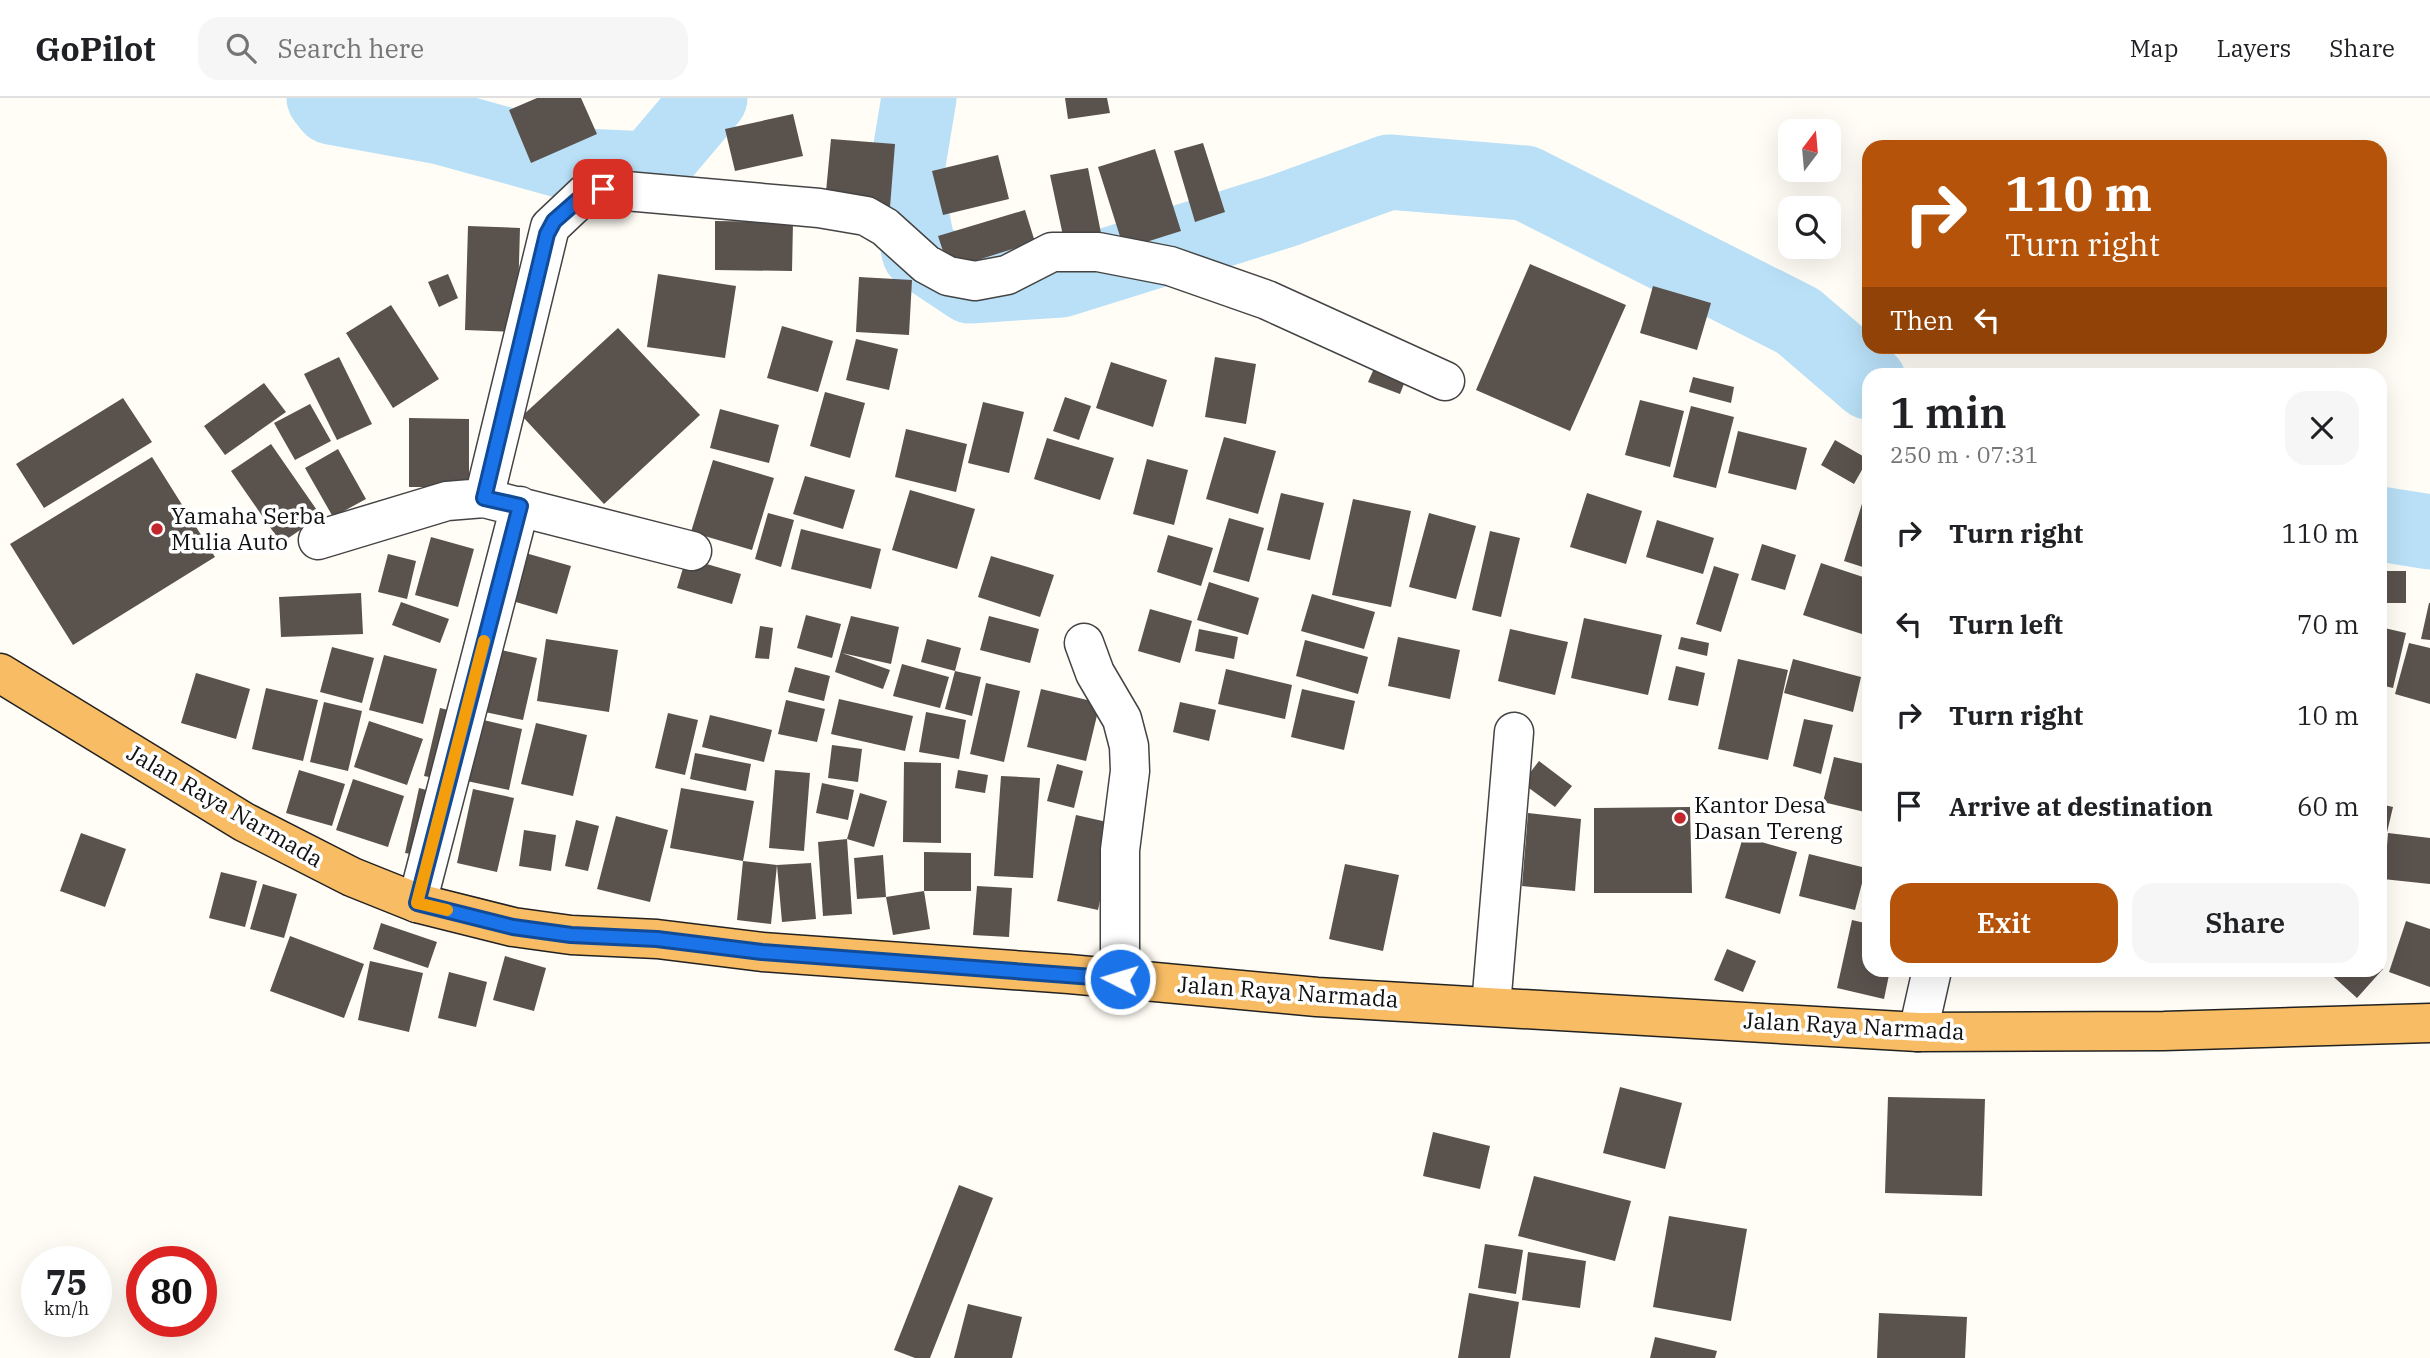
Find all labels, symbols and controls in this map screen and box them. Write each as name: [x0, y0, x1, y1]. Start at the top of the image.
search box: [198, 17, 688, 80]
text: GoPilot: [35, 27, 156, 70]
icon: search: [222, 29, 260, 67]
text: Search here: [278, 31, 424, 65]
text: Map: [2130, 32, 2178, 64]
text: Layers: [2216, 32, 2291, 64]
text: Share: [2329, 32, 2395, 64]
north arrow: [1778, 119, 1841, 182]
map controls: [1778, 119, 1841, 259]
pin: [573, 159, 633, 219]
text: 110 m: [2005, 161, 2152, 224]
icon: right: [1890, 168, 1981, 259]
icon: arrive: [584, 170, 622, 208]
button: search: [1778, 196, 1841, 259]
text: Turn right: [2005, 223, 2160, 265]
icon: left: [1968, 301, 2006, 339]
text: Then: [1890, 303, 1954, 337]
text: 1 min: [1890, 385, 2007, 440]
button: close: [2285, 391, 2359, 465]
text: 250 m · 07:31: [1890, 439, 2039, 469]
place label: Yamaha Serba Mulia Auto: [171, 500, 326, 556]
icon: right: [1890, 514, 1928, 552]
text: Turn right: [1949, 516, 2083, 550]
text: 110 m: [2281, 516, 2359, 550]
marker: Yamaha Serba Mulia Auto: [149, 521, 165, 537]
icon: left: [1890, 605, 1928, 643]
text: Turn left: [1949, 607, 2063, 641]
text: 70 m: [2297, 607, 2359, 641]
icon: right: [1890, 696, 1928, 734]
text: Turn right: [1949, 698, 2083, 732]
text: 10 m: [2297, 698, 2359, 732]
street label: Jalan Raya Narmada: [122, 737, 329, 874]
icon: arrive: [1890, 787, 1928, 825]
place label: Kantor Desa Dasan Tereng: [1694, 789, 1843, 845]
text: Arrive at destination: [1949, 789, 2213, 823]
text: 60 m: [2297, 789, 2359, 823]
marker: Kantor Desa Dasan Tereng: [1672, 810, 1688, 826]
button: Exit: [1890, 883, 2118, 963]
button: Share: [2132, 883, 2359, 963]
position arrow: [1083, 942, 1157, 1016]
street label: Jalan Raya Narmada: [1176, 968, 1400, 1014]
street label: Jalan Raya Narmada: [1743, 1004, 1966, 1046]
speed limit sign: 80: [126, 1246, 217, 1337]
text: 75: [45, 1259, 88, 1305]
text: km/h: [44, 1297, 89, 1320]

